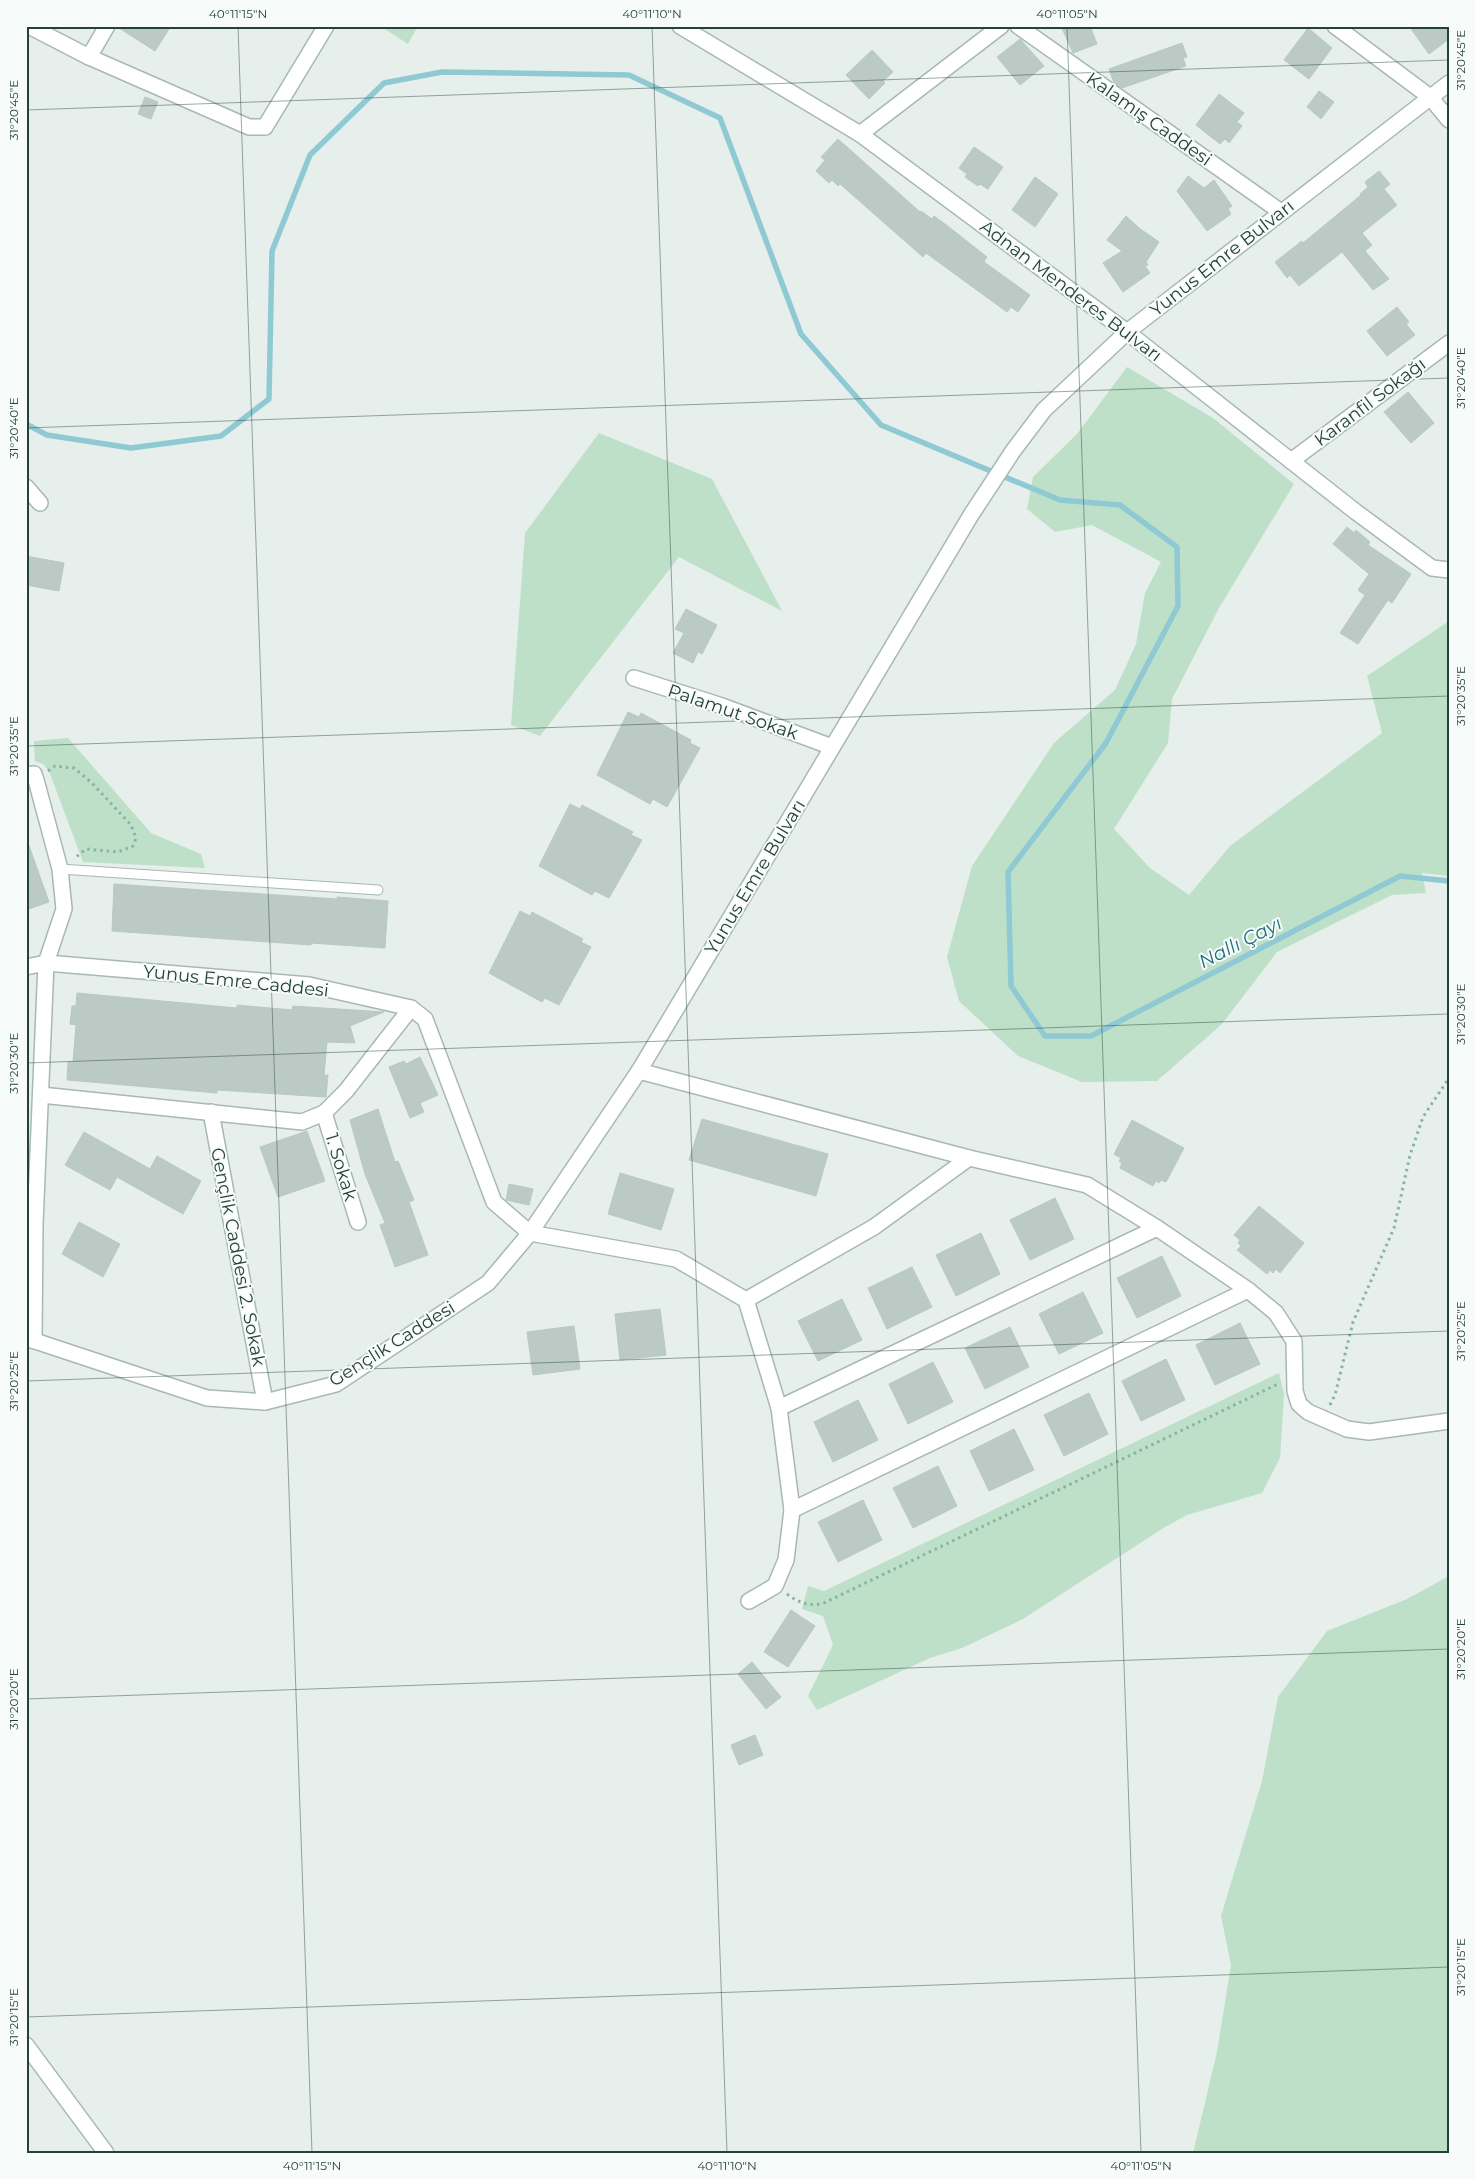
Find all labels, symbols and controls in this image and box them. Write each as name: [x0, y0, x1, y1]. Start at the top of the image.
text: 40°11'15"N: [209, 6, 267, 21]
text: 40°11'10"N: [622, 6, 682, 21]
text: 40°11'05"N: [1036, 6, 1098, 21]
text: 31°20'45"E: [1453, 30, 1468, 90]
street label: Kalamış Caddesi: [1082, 67, 1216, 171]
text: 31°20'45"E: [6, 80, 21, 140]
street label: Yunus Emre Bulvarı: [1146, 195, 1298, 321]
street label: Adnan Menderes Bulvarı: [976, 215, 1166, 367]
text: 31°20'40"E: [1453, 347, 1468, 409]
street label: Karanfil Sokağı: [1310, 353, 1430, 451]
text: 31°20'40"E: [6, 397, 21, 459]
text: 31°20'35"E: [1453, 666, 1468, 726]
street label: Palamut Sokak: [665, 679, 801, 745]
text: 31°20'35"E: [6, 716, 21, 776]
street label: Yunus Emre Bulvarı: [700, 796, 810, 958]
water label: Nallı Çayı: [1195, 912, 1286, 973]
street label: Yunus Emre Caddesi: [142, 960, 330, 1002]
text: 31°20'30"E: [1453, 983, 1468, 1045]
text: 31°20'30"E: [6, 1032, 21, 1094]
street label: 1. Sokak: [320, 1131, 362, 1204]
street label: Gençlik Caddesi 2. Sokak: [206, 1146, 270, 1368]
street label: Gençlik Caddesi: [325, 1296, 459, 1392]
text: 31°20'25"E: [1453, 1301, 1468, 1361]
text: 31°20'25"E: [6, 1351, 21, 1411]
text: 31°20'20"E: [1453, 1618, 1468, 1680]
text: 31°20'20"E: [6, 1668, 21, 1730]
text: 31°20'15"E: [1453, 1938, 1468, 1996]
text: 31°20'15"E: [6, 1988, 21, 2046]
text: 40°11'15"N: [283, 2158, 341, 2173]
text: 40°11'10"N: [697, 2158, 757, 2173]
text: 40°11'05"N: [1110, 2158, 1172, 2173]

